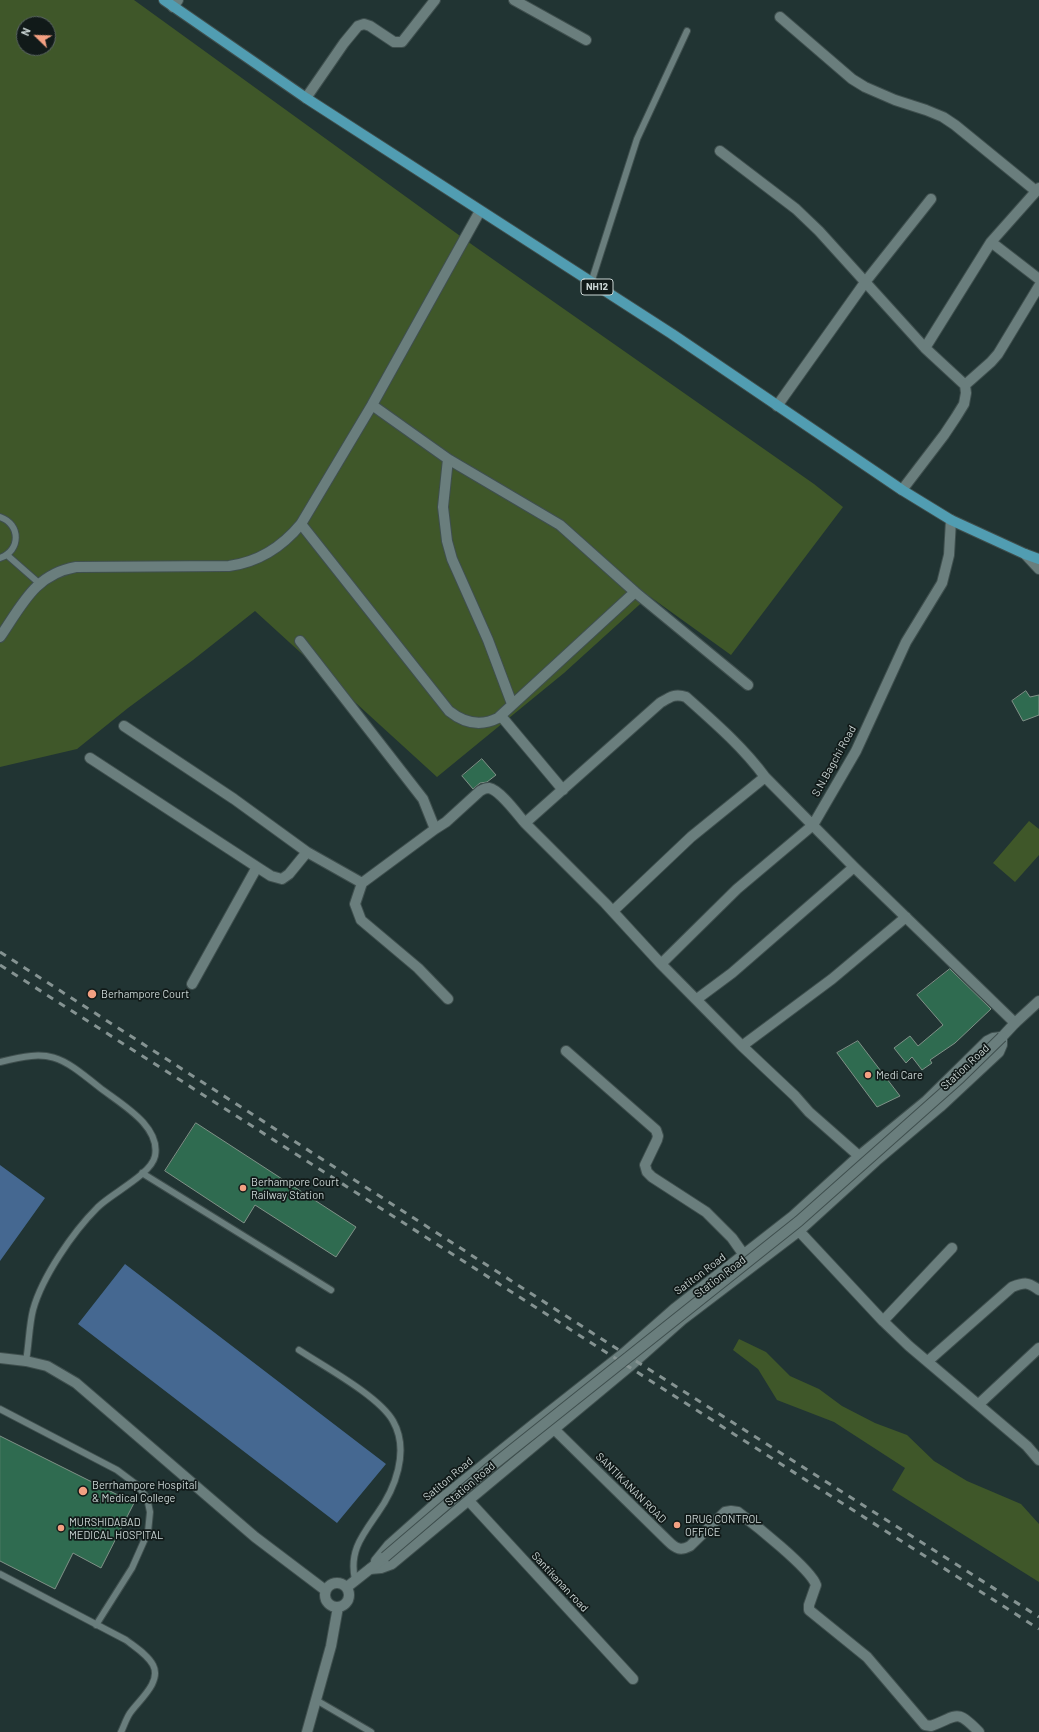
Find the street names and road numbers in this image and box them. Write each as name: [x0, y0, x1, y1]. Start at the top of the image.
road number: NH12: [581, 279, 613, 295]
street label: S.N.Bagchi Road: [809, 723, 859, 799]
street label: Station Road: [938, 1041, 992, 1093]
street label: Satiton Road: [672, 1250, 728, 1298]
street label: Station Road: [692, 1253, 748, 1301]
street label: SANTIKANAN ROAD: [593, 1450, 669, 1526]
street label: Satiton Road: [420, 1454, 476, 1504]
street label: Station Road: [442, 1459, 498, 1509]
street label: Santikanan road: [529, 1549, 591, 1615]

